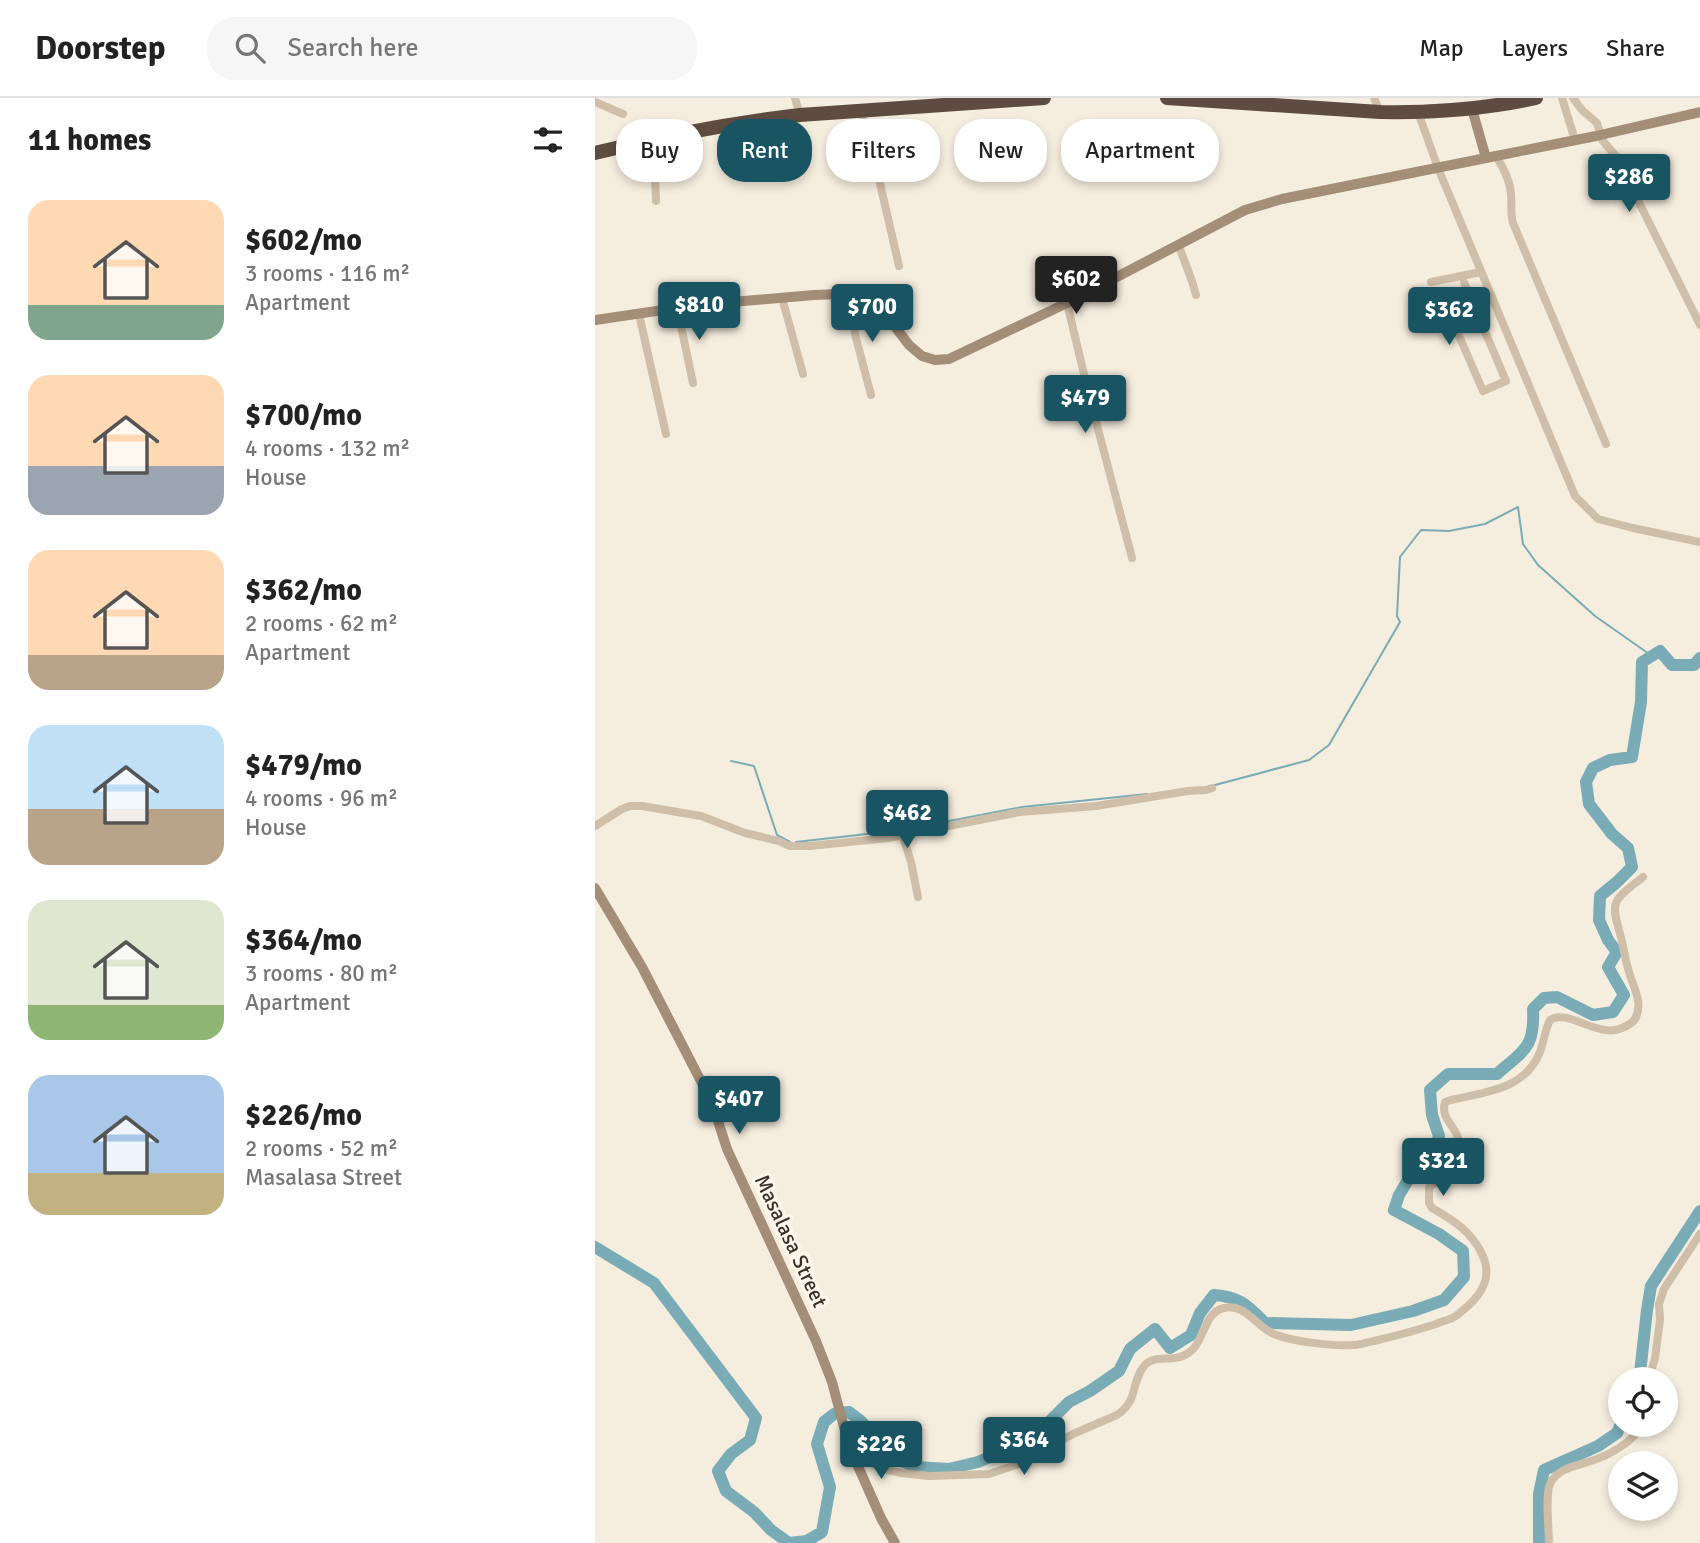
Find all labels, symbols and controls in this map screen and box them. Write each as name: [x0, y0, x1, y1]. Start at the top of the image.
search box: [207, 17, 697, 80]
text: Doorstep: [35, 28, 165, 69]
icon: search: [231, 29, 269, 67]
text: Search here: [287, 32, 419, 64]
text: Map: [1419, 33, 1464, 63]
text: Layers: [1502, 33, 1568, 63]
text: Share: [1606, 33, 1665, 63]
chip: Buy: [616, 119, 703, 182]
chip: Rent: [717, 119, 812, 182]
chip: Filters: [826, 119, 940, 182]
chip: New: [954, 119, 1047, 182]
chip: Apartment: [1061, 119, 1219, 182]
icon: filters: [529, 121, 567, 159]
text: 11 homes: [28, 122, 151, 159]
pin: $286: [1588, 155, 1670, 214]
text: $286: [1604, 162, 1654, 191]
text: $602/mo: [245, 222, 362, 259]
icon: home: [84, 228, 168, 312]
pin: $602: [1035, 256, 1117, 316]
text: 3 rooms · 116 m²: [245, 259, 410, 288]
text: $602: [1051, 264, 1101, 293]
pin: $810: [658, 282, 740, 342]
pin: $700: [831, 285, 913, 344]
text: Apartment: [245, 288, 350, 317]
pin: $362: [1408, 288, 1490, 347]
text: $810: [674, 290, 724, 319]
text: $700: [847, 292, 897, 321]
text: $362: [1424, 295, 1474, 324]
pin: $479: [1044, 376, 1126, 435]
text: $479: [1060, 383, 1110, 412]
text: $700/mo: [245, 397, 362, 434]
icon: home: [84, 403, 168, 487]
text: 4 rooms · 132 m²: [245, 434, 410, 463]
text: House: [245, 463, 307, 492]
text: $362/mo: [245, 572, 362, 609]
icon: home: [84, 578, 168, 662]
text: 2 rooms · 62 m²: [245, 609, 398, 638]
text: Apartment: [245, 638, 350, 667]
text: $479/mo: [245, 747, 362, 784]
icon: home: [84, 753, 168, 837]
text: 4 rooms · 96 m²: [245, 784, 398, 813]
pin: $462: [866, 790, 948, 850]
text: $462: [882, 798, 932, 827]
text: House: [245, 813, 307, 842]
text: $364/mo: [245, 922, 362, 959]
icon: home: [84, 928, 168, 1012]
text: 3 rooms · 80 m²: [245, 959, 398, 988]
text: Apartment: [245, 988, 350, 1017]
pin: $407: [698, 1076, 780, 1136]
text: $407: [714, 1084, 764, 1113]
text: $226/mo: [245, 1097, 362, 1134]
icon: home: [84, 1103, 168, 1187]
text: 2 rooms · 52 m²: [245, 1134, 398, 1163]
pin: $321: [1402, 1138, 1484, 1198]
text: $321: [1418, 1146, 1468, 1175]
text: Masalasa Street: [245, 1163, 402, 1192]
street label: Masalasa Street: [749, 1170, 833, 1312]
map controls: [1608, 1367, 1678, 1521]
button: locate: [1608, 1367, 1678, 1437]
pin: $364: [983, 1418, 1065, 1477]
pin: $226: [840, 1422, 922, 1481]
text: $364: [999, 1425, 1049, 1454]
text: $226: [856, 1429, 906, 1458]
button: layers: [1608, 1451, 1678, 1521]

